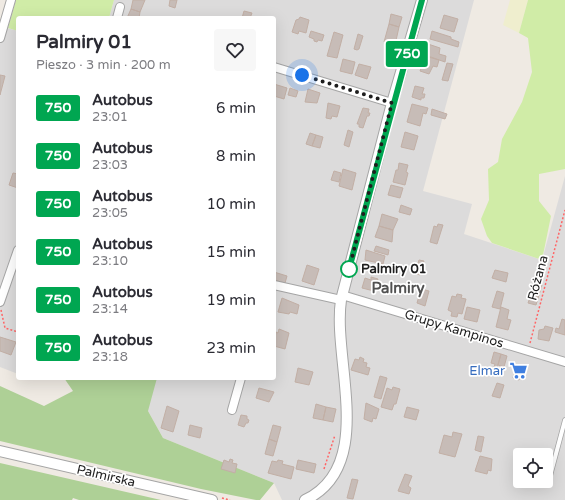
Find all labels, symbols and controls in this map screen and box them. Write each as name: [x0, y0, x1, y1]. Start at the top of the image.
button: heart: [214, 29, 256, 71]
text: Palmiry 01: [36, 31, 132, 53]
line badge: 750: [384, 41, 430, 67]
text: 750: [394, 45, 420, 62]
text: Pieszo · 3 min · 200 m: [36, 57, 171, 73]
your location: [292, 65, 312, 85]
text: Autobus: [92, 91, 153, 109]
text: 750: [45, 99, 71, 116]
text: 6 min: [216, 99, 256, 117]
text: 23:01: [92, 109, 128, 125]
text: Autobus: [92, 139, 153, 157]
text: 750: [45, 147, 71, 164]
text: 8 min: [216, 147, 256, 165]
text: 23:03: [92, 157, 128, 173]
text: Autobus: [92, 187, 153, 205]
text: 750: [45, 195, 71, 212]
text: 10 min: [207, 195, 256, 213]
text: 23:05: [92, 205, 128, 221]
text: Autobus: [92, 235, 153, 253]
text: 750: [45, 243, 71, 260]
text: 15 min: [207, 243, 256, 261]
text: 23:10: [92, 253, 128, 269]
street label: Różana: [524, 254, 552, 302]
marker: Palmiry 01: [340, 260, 358, 278]
place label: Palmiry 01: [361, 261, 427, 277]
district label: Palmiry: [371, 279, 425, 298]
text: Autobus: [92, 283, 153, 301]
text: 750: [45, 291, 71, 308]
text: 19 min: [207, 291, 256, 309]
text: 23:14: [92, 301, 128, 317]
street label: Grupy Kampinos: [403, 306, 505, 352]
text: Autobus: [92, 331, 153, 349]
text: 750: [45, 339, 71, 356]
text: 23 min: [207, 339, 256, 357]
text: 23:18: [92, 349, 128, 365]
supermarket icon: Elmar: [508, 361, 528, 381]
place label: Elmar: [469, 363, 505, 379]
map controls: [513, 448, 553, 488]
button: locate: [513, 448, 553, 488]
street label: Palmirska: [75, 462, 137, 490]

